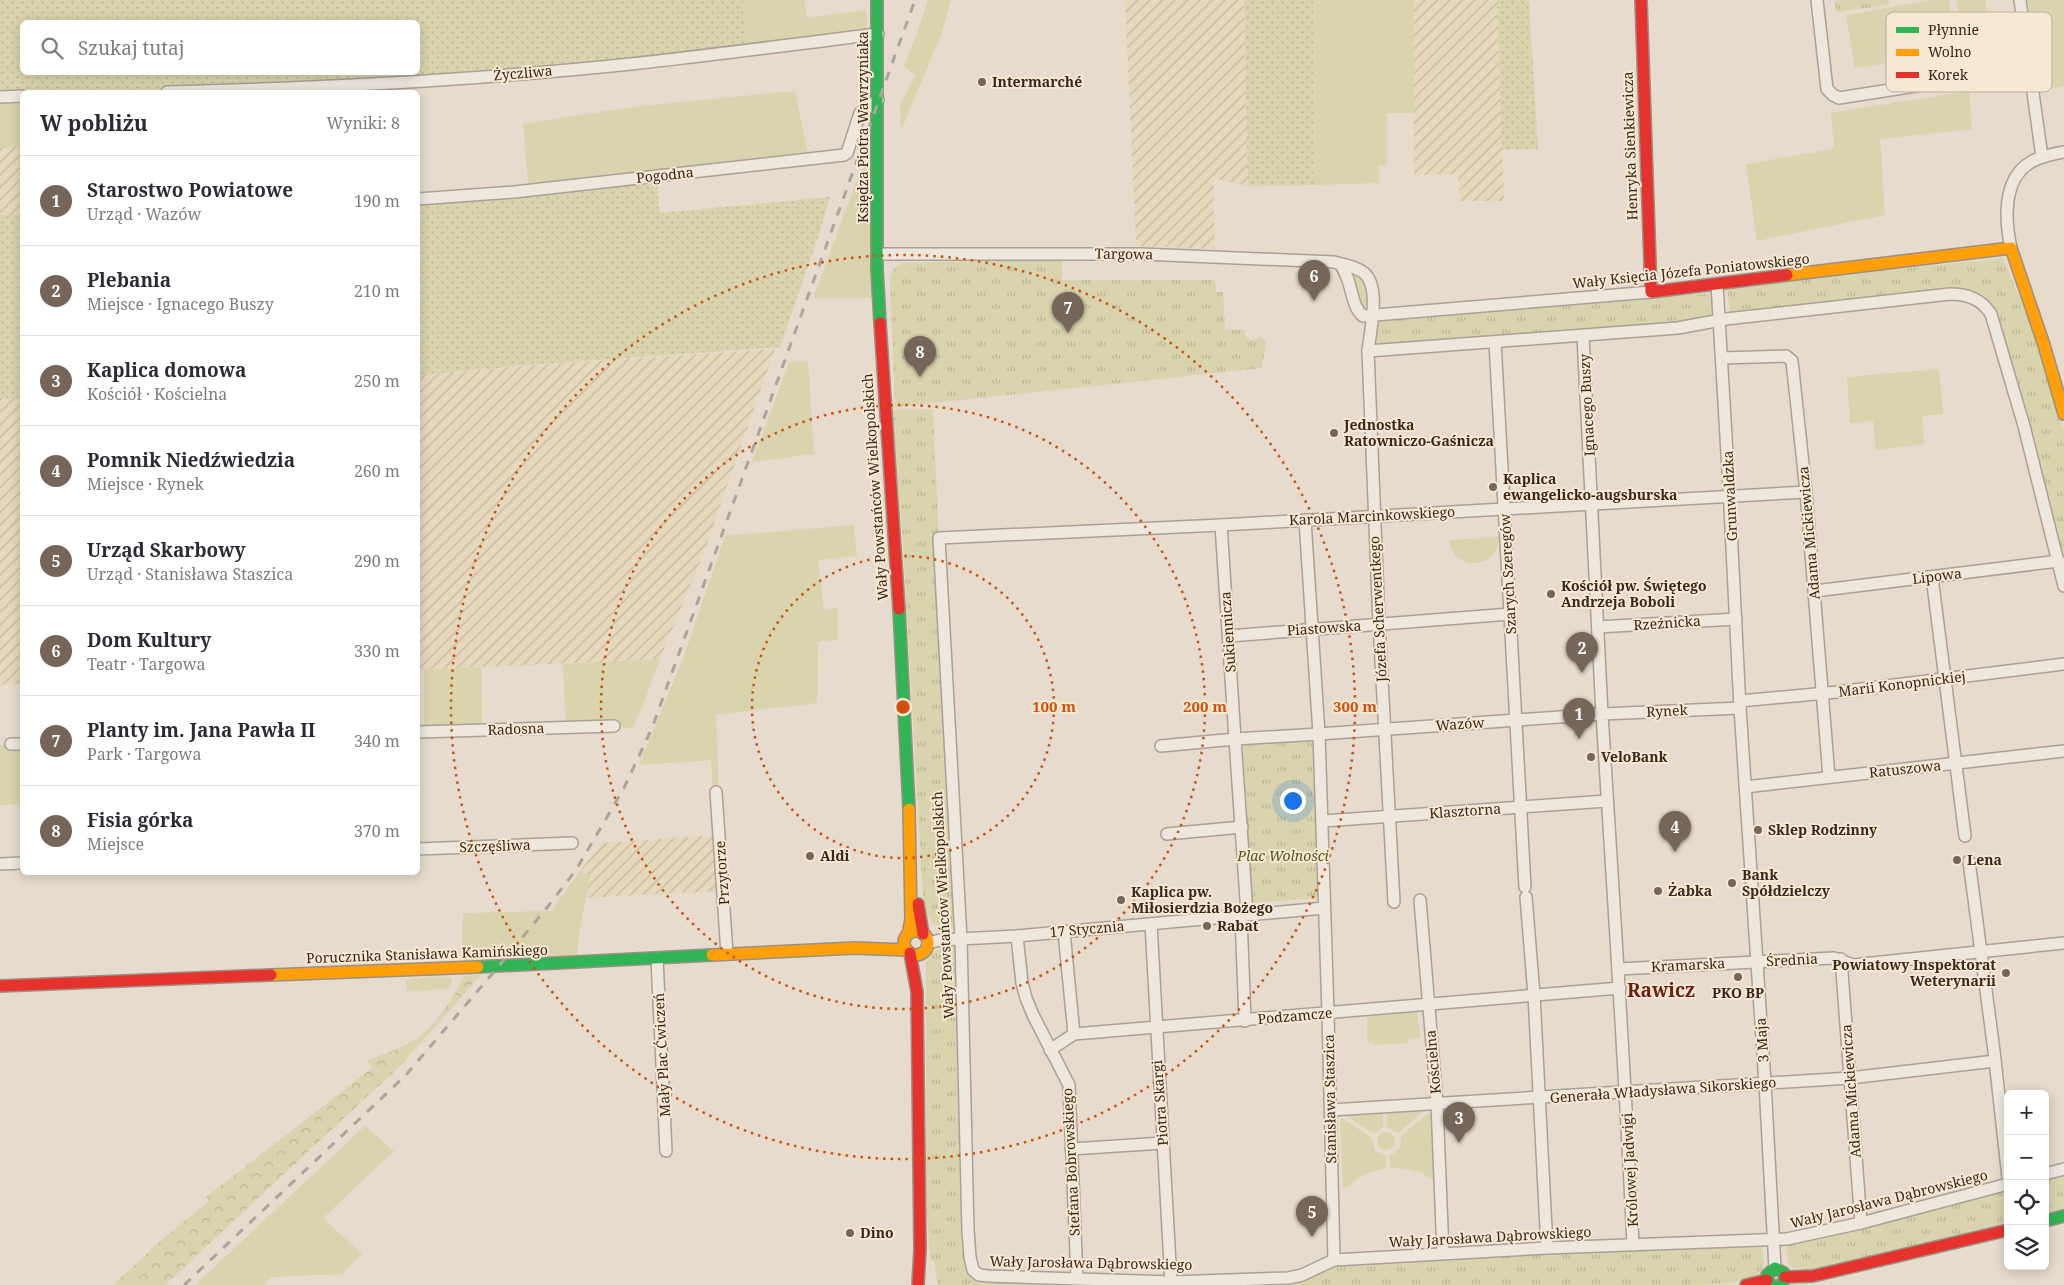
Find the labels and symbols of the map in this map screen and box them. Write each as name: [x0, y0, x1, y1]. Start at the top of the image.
legend: [1886, 12, 2052, 92]
text: Płynnie: [1928, 20, 1979, 39]
street label: Księdza Piotra Wawrzyniaka: [853, 31, 872, 223]
text: Wolno: [1928, 42, 1971, 61]
street label: Życzliwa: [493, 60, 553, 85]
text: Korek: [1928, 65, 1969, 84]
street label: Henryka Sienkiewicza: [1617, 71, 1642, 221]
place label: Intermarché: [992, 72, 1082, 91]
marker: Intermarché: [976, 76, 988, 88]
street label: Pogodna: [635, 162, 695, 187]
street label: Targowa: [1095, 243, 1153, 264]
street label: Wały Księcia Józefa Poniatowskiego: [1572, 249, 1810, 292]
pin: 6: [1298, 260, 1330, 301]
pin: 7: [1052, 292, 1084, 333]
pin: 8: [904, 336, 936, 377]
street label: Ignacego Buszy: [1574, 353, 1599, 457]
street label: Wały Powstańców Wielkopolskich: [857, 373, 892, 601]
place label: Jednostka Ratowniczo-Gaśnicza: [1343, 415, 1494, 450]
marker: Jednostka Ratowniczo-Gaśnicza: [1328, 427, 1340, 439]
street label: Grunwaldzka: [1718, 450, 1741, 542]
street label: Adama Mickiewicza: [1793, 465, 1824, 601]
place label: Kaplica ewangelicko-augsburska: [1503, 469, 1678, 504]
marker: Kaplica ewangelicko-augsburska: [1487, 481, 1499, 493]
street label: Karola Marcinkowskiego: [1288, 502, 1456, 529]
street label: Szarych Szeregów: [1495, 512, 1520, 635]
street label: Józefa Scherwentkego: [1364, 535, 1391, 684]
street label: Lipowa: [1911, 563, 1963, 588]
place label: Kościół pw. Świętego Andrzeja Boboli: [1561, 576, 1707, 611]
marker: Kościół pw. Świętego Andrzeja Boboli: [1545, 588, 1557, 600]
street label: Sukiennicza: [1215, 591, 1240, 673]
street label: Rzeźnicka: [1633, 611, 1701, 634]
street label: Piastowska: [1286, 615, 1362, 640]
pin: 2: [1566, 632, 1598, 673]
street label: Marii Konopnickiej: [1837, 666, 1967, 701]
text: 100 m: [1032, 696, 1076, 716]
text: 200 m: [1183, 696, 1227, 716]
text: 300 m: [1333, 696, 1377, 716]
centre of rings: [894, 698, 912, 716]
pin: 1: [1563, 698, 1595, 739]
street label: Rynek: [1646, 700, 1689, 721]
street label: Wazów: [1435, 712, 1486, 735]
street label: Radosna: [487, 718, 545, 739]
place label: VeloBank: [1601, 747, 1668, 766]
marker: VeloBank: [1585, 751, 1597, 763]
street label: Ratuszowa: [1868, 755, 1942, 782]
your location: [1280, 788, 1306, 814]
street label: Wały Powstańców Wielkopolskich: [927, 791, 958, 1019]
street label: Klasztorna: [1428, 799, 1502, 822]
pin: 4: [1659, 811, 1691, 852]
place label: Sklep Rodzinny: [1768, 820, 1878, 839]
marker: Sklep Rodzinny: [1752, 824, 1764, 836]
street label: Szczęśliwa: [459, 835, 531, 856]
street label: Przytorze: [710, 840, 733, 906]
place label: Aldi: [820, 846, 850, 865]
park label: Plac Wolności: [1236, 846, 1330, 865]
marker: Aldi: [804, 850, 816, 862]
place label: Lena: [1967, 850, 2002, 869]
marker: Lena: [1951, 854, 1963, 866]
place label: Bank Spółdzielczy: [1742, 865, 1831, 900]
marker: Bank Spółdzielczy: [1726, 877, 1738, 889]
place label: Żabka: [1668, 881, 1712, 900]
place label: Kaplica pw. Miłosierdzia Bożego: [1131, 882, 1273, 917]
marker: Żabka: [1652, 885, 1664, 897]
marker: Kaplica pw. Miłosierdzia Bożego: [1115, 894, 1127, 906]
street label: 17 Stycznia: [1049, 916, 1125, 941]
place label: Rabat: [1217, 916, 1259, 935]
marker: Rabat: [1201, 920, 1213, 932]
street label: Porucznika Stanisława Kamińskiego: [306, 940, 548, 967]
street label: Średnia: [1766, 949, 1818, 970]
street label: Kramarska: [1650, 953, 1726, 976]
place label: Powiatowy Inspektorat Weterynarii: [1832, 955, 1996, 990]
marker: Powiatowy Inspektorat Weterynarii: [2000, 967, 2012, 979]
marker: PKO BP: [1732, 971, 1744, 983]
district label: Rawicz: [1627, 977, 1695, 1003]
place label: PKO BP: [1712, 983, 1764, 1002]
street label: Mały Plac Ćwiczeń: [649, 993, 674, 1117]
street label: Podzamcze: [1257, 1003, 1333, 1028]
street label: 3 Maja: [1750, 1017, 1773, 1063]
street label: Adama Mickiewicza: [1836, 1023, 1865, 1159]
street label: Kościelna: [1420, 1029, 1445, 1095]
street label: Stanisława Staszica: [1319, 1034, 1340, 1164]
street label: Piotra Skargi: [1147, 1059, 1172, 1147]
street label: Generała Władysława Sikorskiego: [1549, 1072, 1777, 1107]
street label: Stefana Bobrowskiego: [1057, 1087, 1084, 1237]
pin: 3: [1443, 1102, 1475, 1143]
street label: Królowej Jadwigi: [1617, 1112, 1642, 1228]
street label: Wały Jarosława Dąbrowskiego: [1788, 1165, 1990, 1232]
pin: 5: [1296, 1196, 1328, 1237]
street label: Wały Jarosława Dąbrowskiego: [1388, 1222, 1592, 1251]
place label: Dino: [860, 1223, 894, 1242]
marker: Dino: [844, 1227, 856, 1239]
street label: Wały Jarosława Dąbrowskiego: [989, 1251, 1193, 1274]

